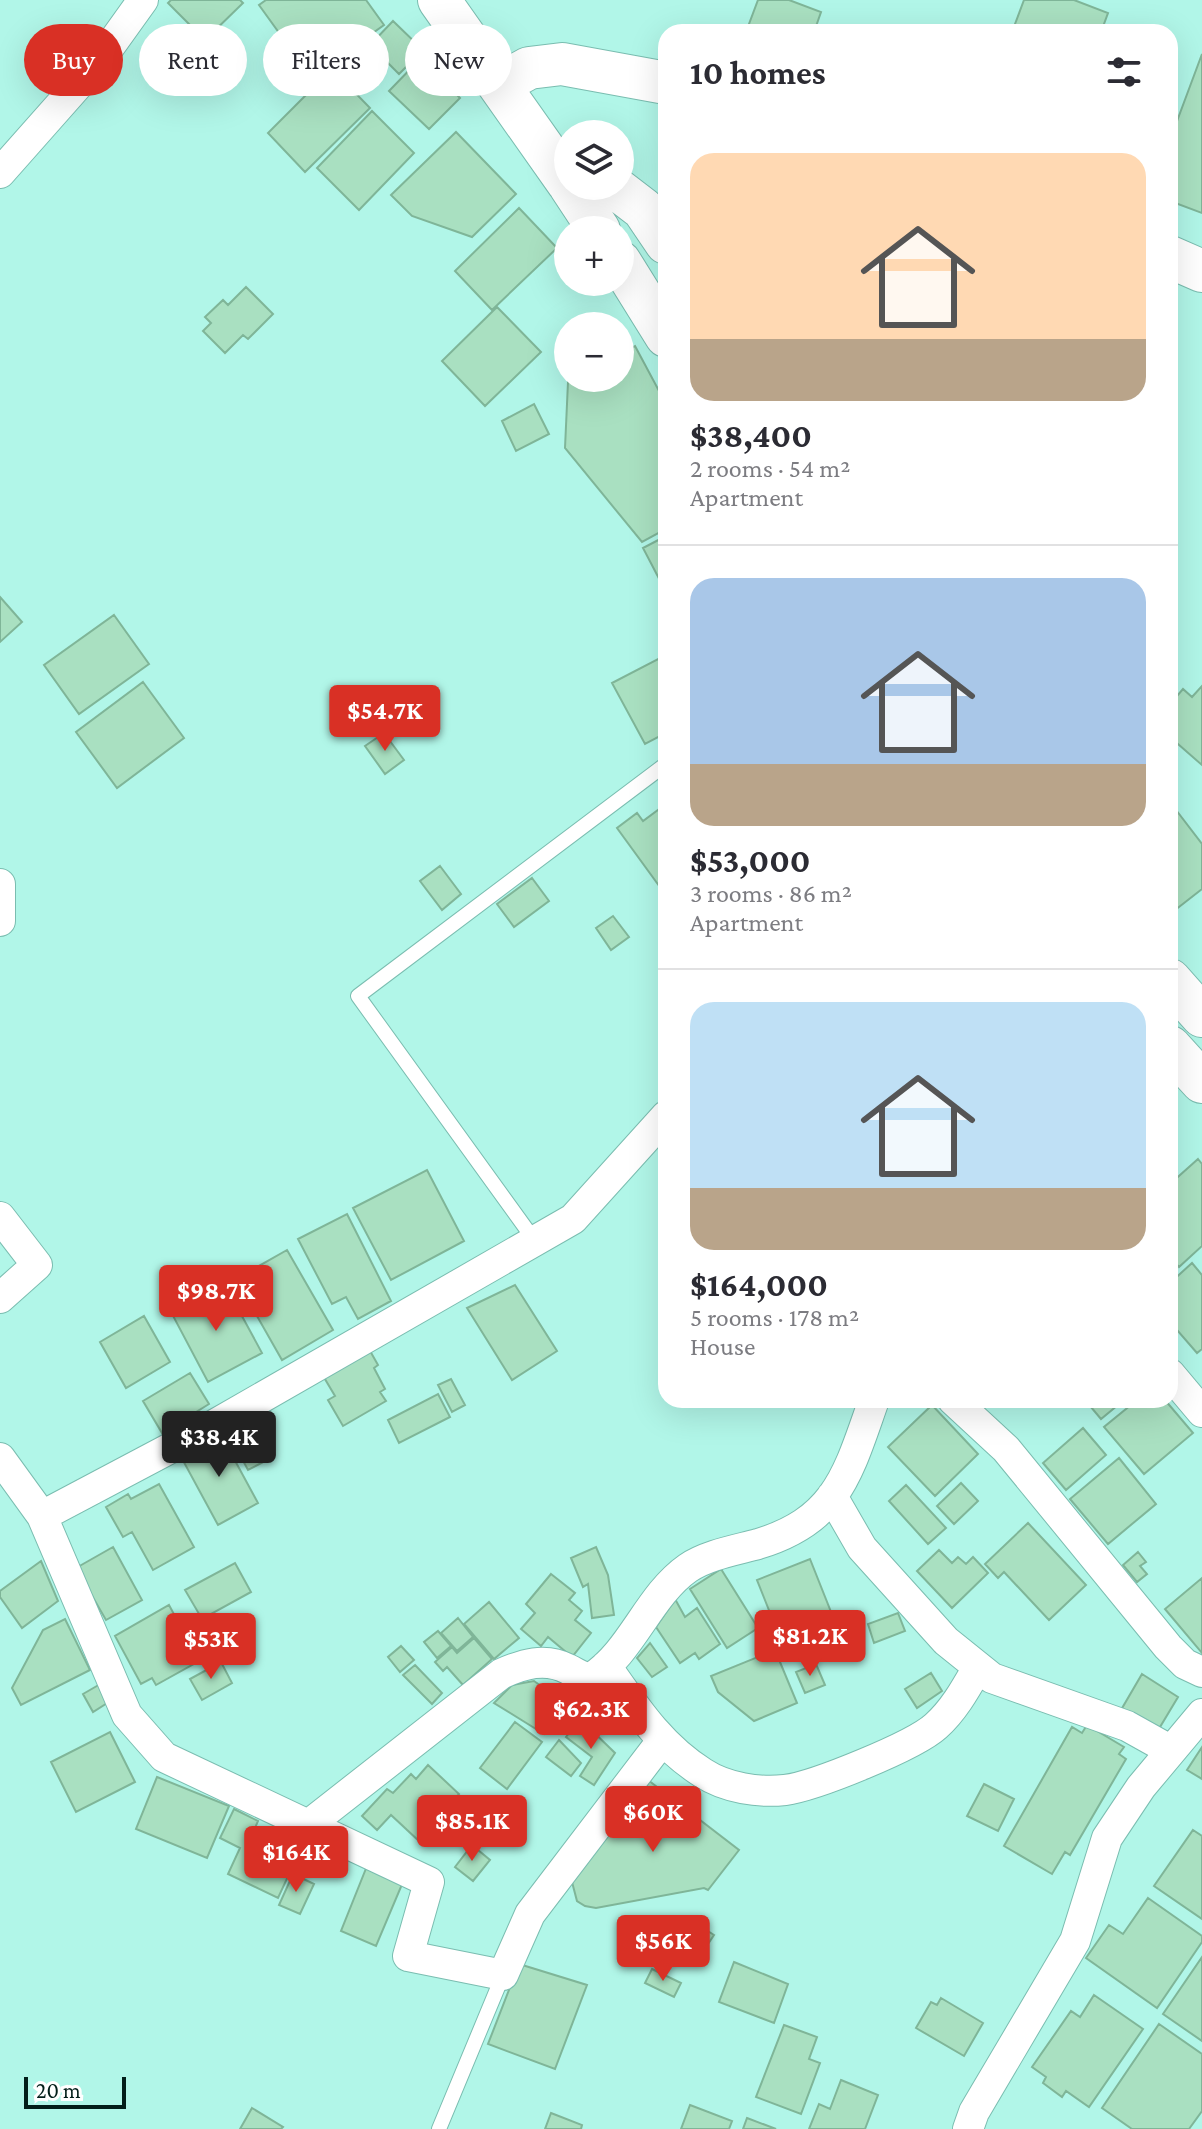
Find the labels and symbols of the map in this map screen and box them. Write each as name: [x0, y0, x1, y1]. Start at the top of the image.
pin: $54.7K: [320, 685, 450, 753]
pin: $98.7K: [151, 1265, 281, 1333]
pin: $38.4K: [154, 1411, 284, 1479]
pin: $81.2K: [745, 1610, 875, 1678]
pin: $53K: [164, 1613, 258, 1681]
pin: $62.3K: [526, 1683, 656, 1751]
pin: $60K: [606, 1786, 700, 1854]
pin: $85.1K: [407, 1795, 537, 1863]
pin: $164K: [240, 1826, 352, 1894]
pin: $56K: [616, 1915, 710, 1983]
scale bar: [24, 2073, 126, 2109]

